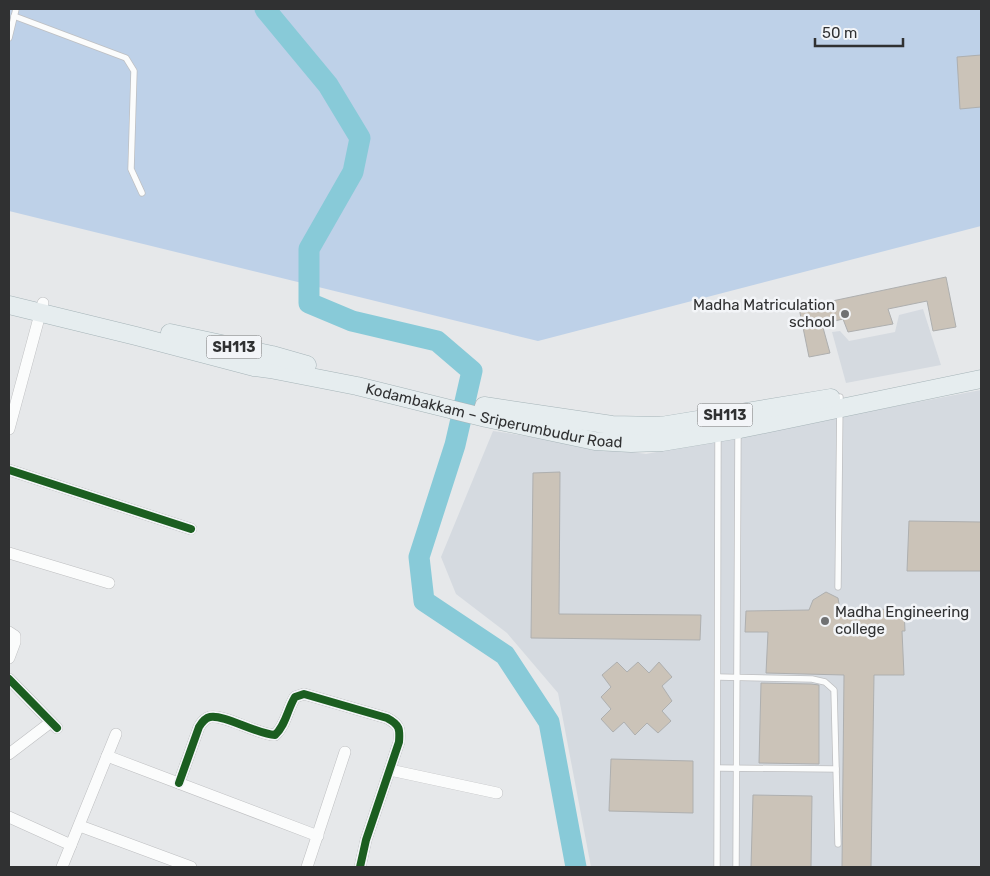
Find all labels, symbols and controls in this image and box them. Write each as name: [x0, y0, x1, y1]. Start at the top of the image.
scale bar: [815, 15, 902, 47]
text: 50 m: [822, 24, 857, 42]
place label: Madha Matriculation school: [693, 296, 835, 331]
marker: Madha Matriculation school: [839, 308, 851, 320]
road number: SH113: [206, 336, 262, 358]
street label: Kodambakkam – Sriperumbudur Road: [364, 379, 623, 452]
road number: SH113: [698, 404, 752, 426]
place label: Madha Engineering college: [835, 603, 969, 638]
marker: Madha Engineering college: [819, 615, 831, 627]

